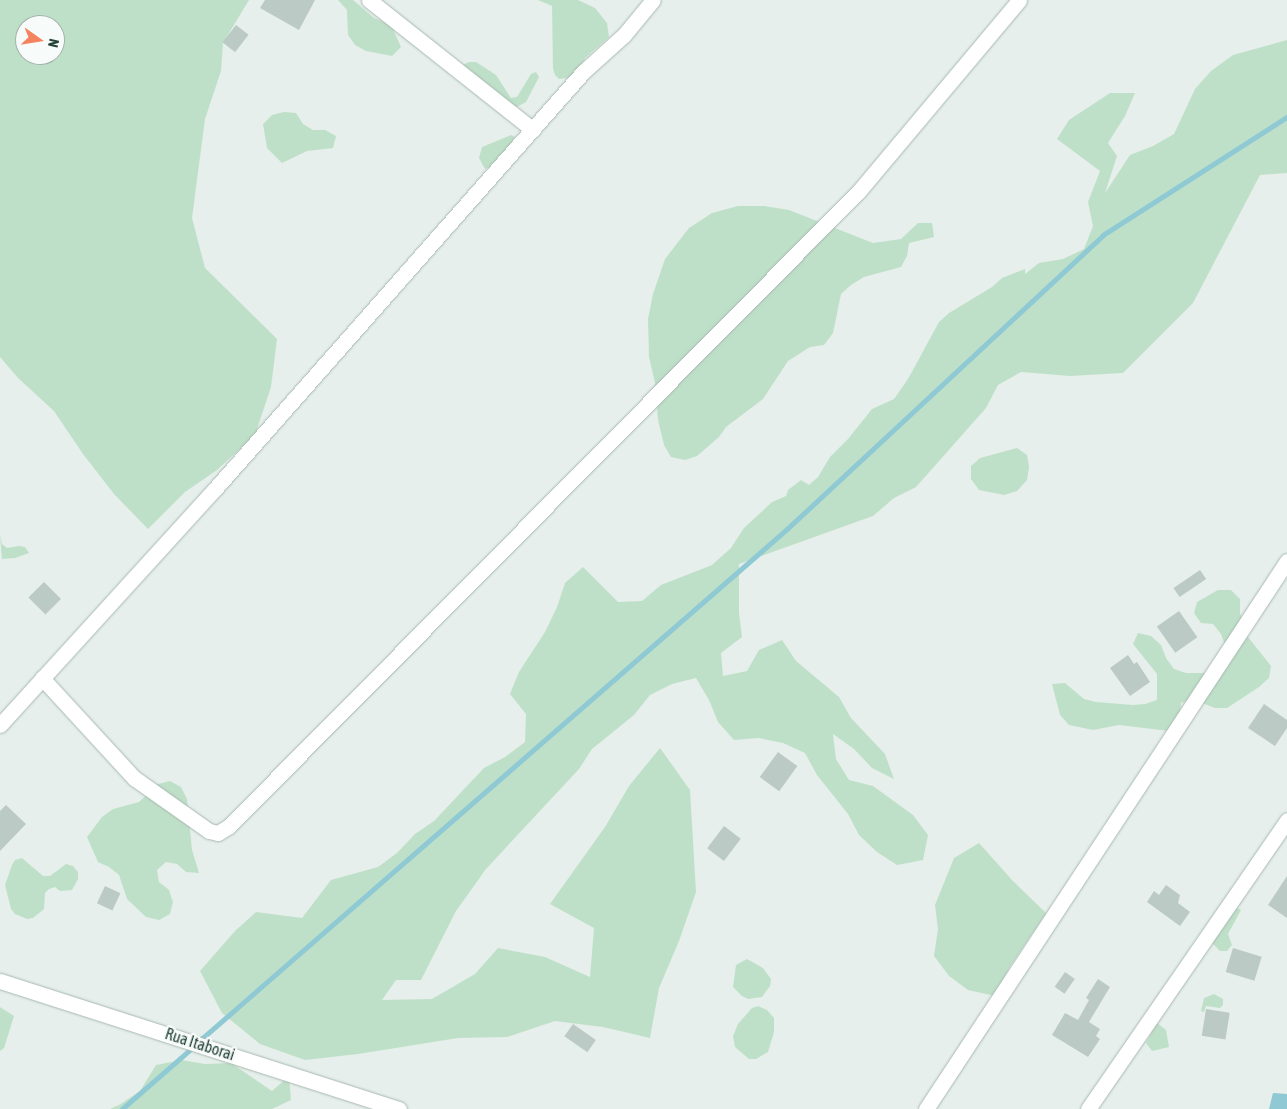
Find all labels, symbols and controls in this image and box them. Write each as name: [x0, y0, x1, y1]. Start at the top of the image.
north arrow: [15, 15, 65, 65]
text: N: [45, 37, 62, 49]
street label: Rua Itaborai: [163, 1024, 237, 1064]

